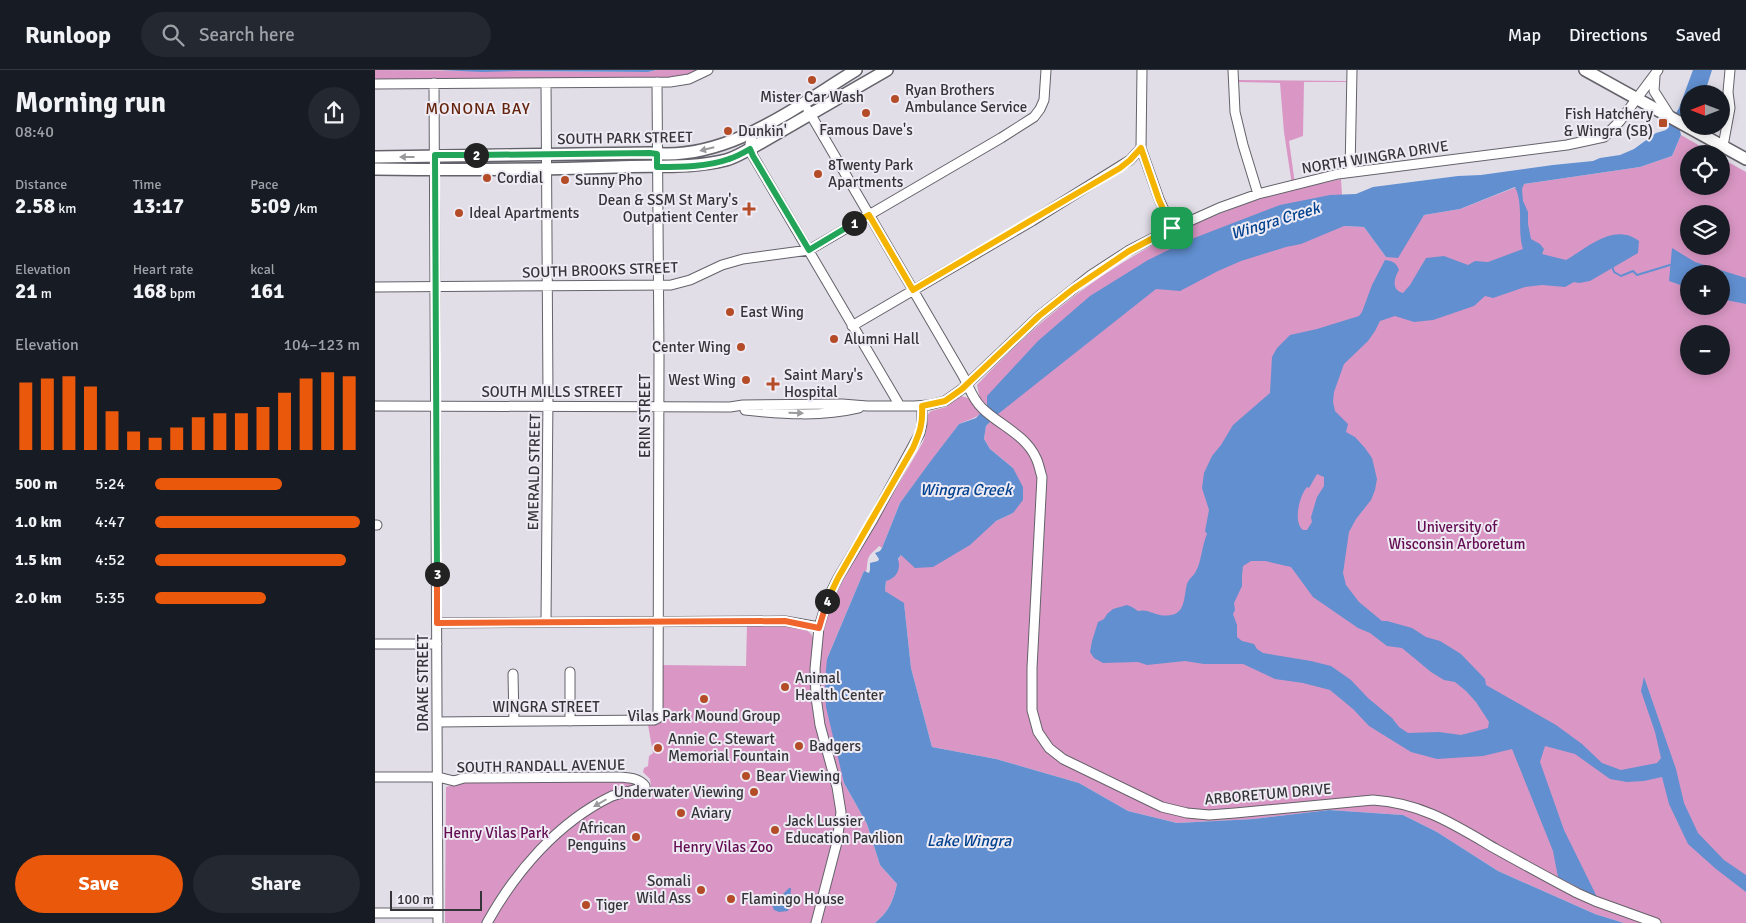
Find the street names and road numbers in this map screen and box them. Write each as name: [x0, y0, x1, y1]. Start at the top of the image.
street label: SOUTH PARK STREET: [557, 128, 694, 148]
street label: NORTH WINGRA DRIVE: [1300, 137, 1450, 177]
street label: SOUTH BROOKS STREET: [522, 258, 679, 282]
street label: ERIN STREET: [636, 373, 654, 458]
street label: SOUTH MILLS STREET: [481, 383, 623, 401]
street label: EMERALD STREET: [524, 413, 544, 530]
street label: DRAKE STREET: [414, 634, 432, 732]
street label: WINGRA STREET: [492, 698, 600, 716]
street label: SOUTH RANDALL AVENUE: [456, 756, 626, 776]
street label: ARBORETUM DRIVE: [1204, 779, 1332, 809]

